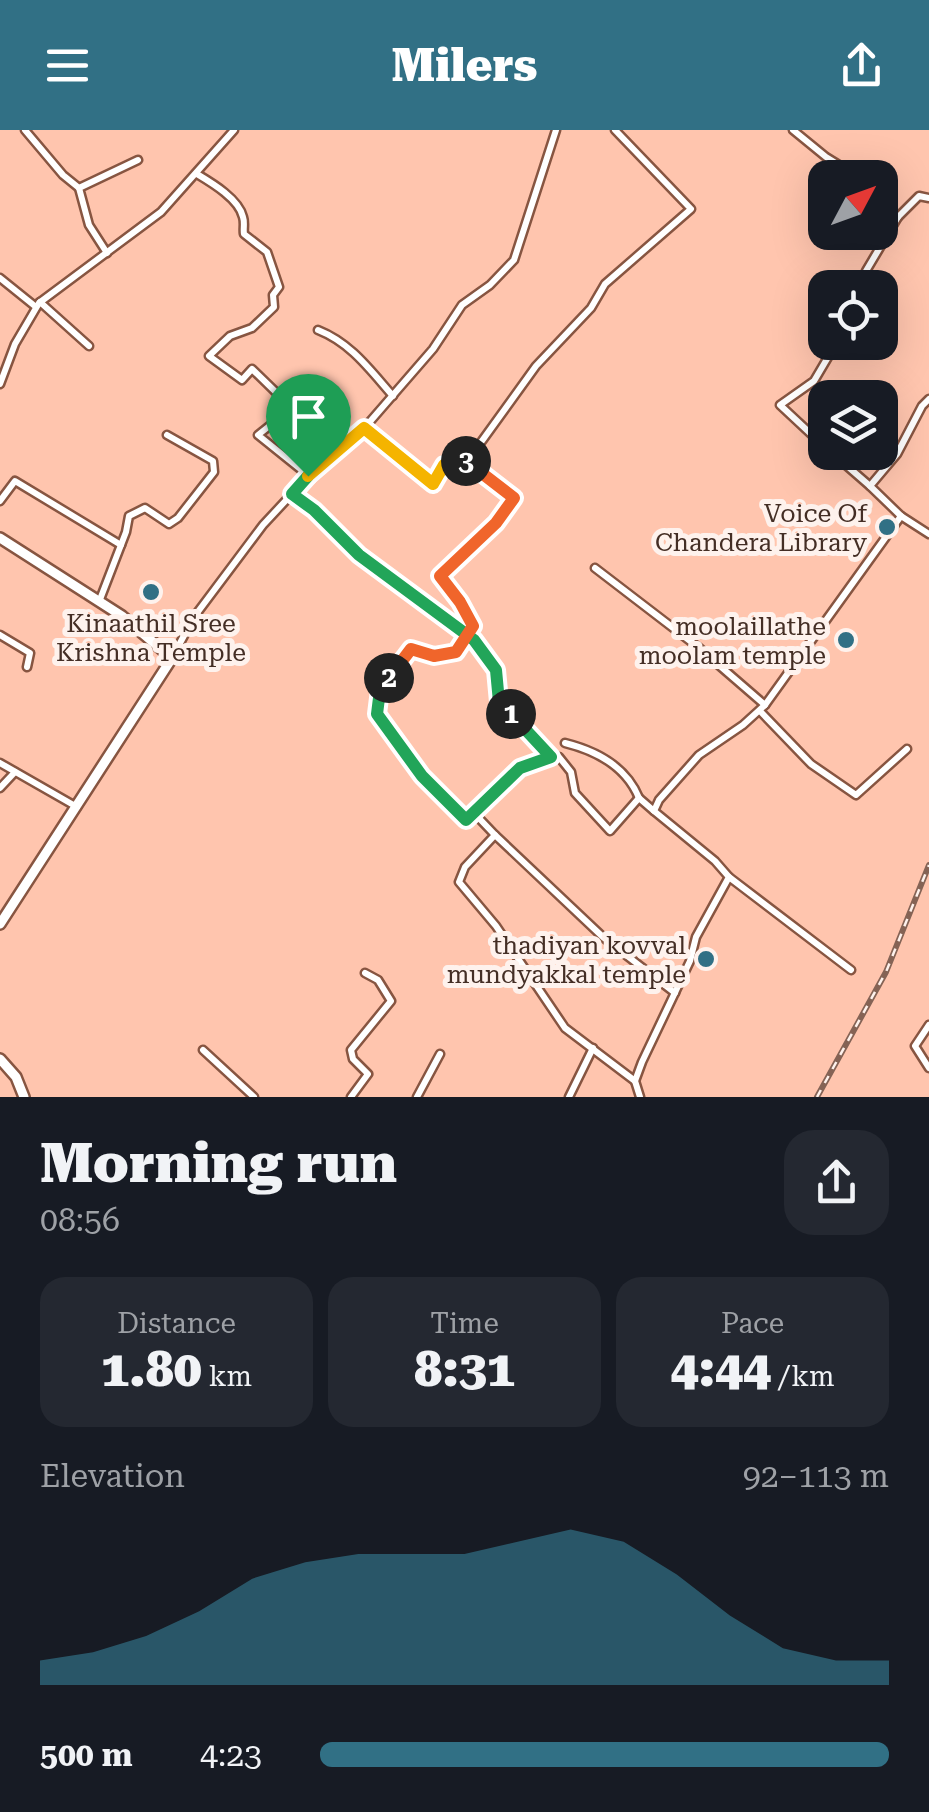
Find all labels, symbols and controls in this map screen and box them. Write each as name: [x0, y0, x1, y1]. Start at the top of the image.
icon: menu: [40, 38, 95, 93]
icon: share: [834, 38, 889, 93]
text: Milers: [392, 39, 537, 92]
north arrow: [808, 160, 898, 250]
map controls: [808, 160, 898, 470]
button: locate: [808, 270, 898, 360]
pin: [266, 374, 351, 477]
button: layers: [808, 380, 898, 470]
icon: arrive: [281, 389, 336, 444]
pin: 3: [441, 436, 491, 486]
text: 3: [458, 444, 474, 477]
place label: Voice Of Chandera Library: [655, 499, 868, 557]
marker: Voice Of Chandera Library: [876, 516, 898, 538]
marker: Kinaathil Sree Krishna Temple: [140, 581, 162, 603]
place label: Kinaathil Sree Krishna Temple: [56, 609, 246, 667]
place label: moolaillathe moolam temple: [639, 612, 826, 670]
marker: moolaillathe moolam temple: [835, 629, 857, 651]
pin: 2: [364, 653, 414, 703]
text: 2: [381, 661, 397, 694]
pin: 1: [486, 689, 536, 739]
text: 1: [503, 697, 519, 730]
place label: thadiyan kovval mundyakkal temple: [447, 931, 686, 989]
marker: thadiyan kovval mundyakkal temple: [695, 948, 717, 970]
button: share: [784, 1130, 889, 1235]
text: Morning run: [40, 1131, 397, 1195]
text: 08:56: [40, 1201, 120, 1239]
text: Distance: [117, 1307, 236, 1340]
text: Time: [430, 1307, 499, 1340]
text: Pace: [721, 1307, 784, 1340]
text: 1.80: [101, 1340, 202, 1398]
text: 8:31: [414, 1340, 515, 1398]
text: 4:44: [670, 1340, 771, 1398]
text: km: [202, 1360, 252, 1393]
text: /km: [771, 1360, 835, 1393]
text: Elevation: [40, 1457, 185, 1495]
text: 92–113 m: [743, 1457, 889, 1495]
text: 500 m: [40, 1736, 133, 1774]
text: 4:23: [200, 1736, 262, 1774]

